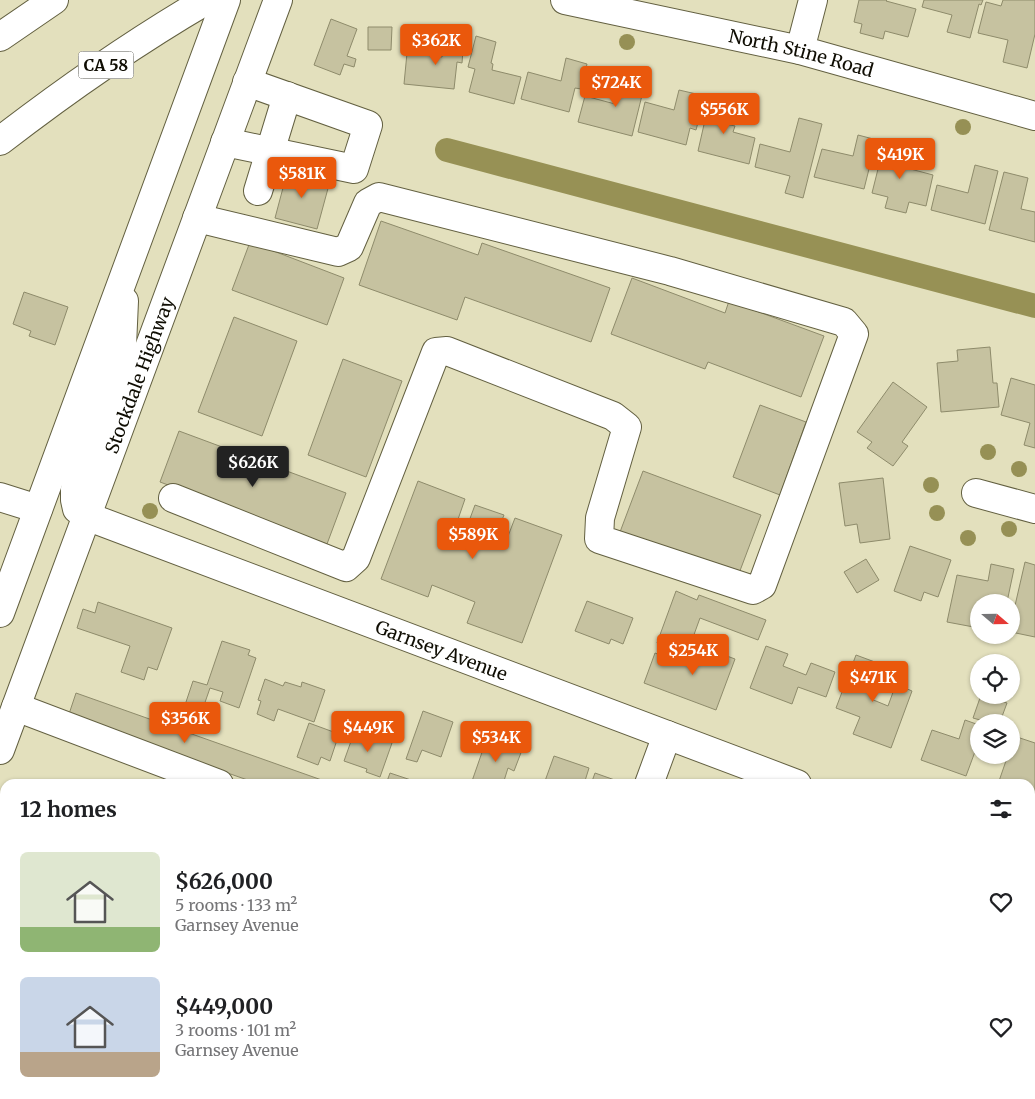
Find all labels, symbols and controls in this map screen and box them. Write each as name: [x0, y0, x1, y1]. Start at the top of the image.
pin: $362K: [401, 23, 471, 66]
street label: North Stine Road: [727, 24, 876, 82]
text: $362K: [411, 30, 461, 50]
road number: CA 58: [78, 52, 134, 78]
pin: $724K: [581, 66, 651, 108]
text: $724K: [591, 72, 641, 92]
pin: $556K: [689, 92, 759, 135]
text: $556K: [699, 99, 749, 119]
pin: $419K: [865, 138, 935, 180]
text: $419K: [876, 144, 924, 164]
pin: $581K: [267, 156, 337, 199]
text: $581K: [278, 163, 326, 183]
street label: Stockdale Highway: [99, 293, 179, 456]
pin: $626K: [218, 446, 288, 488]
text: $626K: [228, 452, 278, 472]
pin: $589K: [438, 518, 508, 560]
text: $589K: [448, 524, 498, 544]
north arrow: [970, 594, 1020, 644]
map controls: [970, 594, 1020, 764]
street label: Garnsey Avenue: [372, 615, 511, 685]
pin: $254K: [658, 634, 728, 676]
text: $254K: [668, 640, 718, 660]
button: locate: [970, 654, 1020, 704]
pin: $471K: [838, 660, 908, 703]
text: $471K: [849, 667, 897, 687]
pin: $356K: [150, 702, 220, 744]
text: $356K: [160, 708, 210, 728]
pin: $449K: [333, 710, 403, 753]
button: layers: [970, 714, 1020, 764]
text: $449K: [342, 717, 394, 737]
pin: $534K: [461, 720, 531, 763]
text: $534K: [471, 727, 521, 747]
icon: filters: [987, 795, 1015, 823]
text: 12 homes: [20, 796, 117, 823]
text: $626,000: [175, 868, 273, 895]
icon: home: [60, 872, 120, 932]
icon: heart: [987, 888, 1015, 916]
text: 5 rooms · 133 m²: [175, 895, 297, 915]
text: Garnsey Avenue: [175, 915, 299, 935]
text: $449,000: [175, 993, 273, 1020]
icon: home: [60, 997, 120, 1057]
icon: heart: [987, 1013, 1015, 1041]
text: 3 rooms · 101 m²: [175, 1020, 296, 1040]
text: Garnsey Avenue: [175, 1040, 299, 1060]

